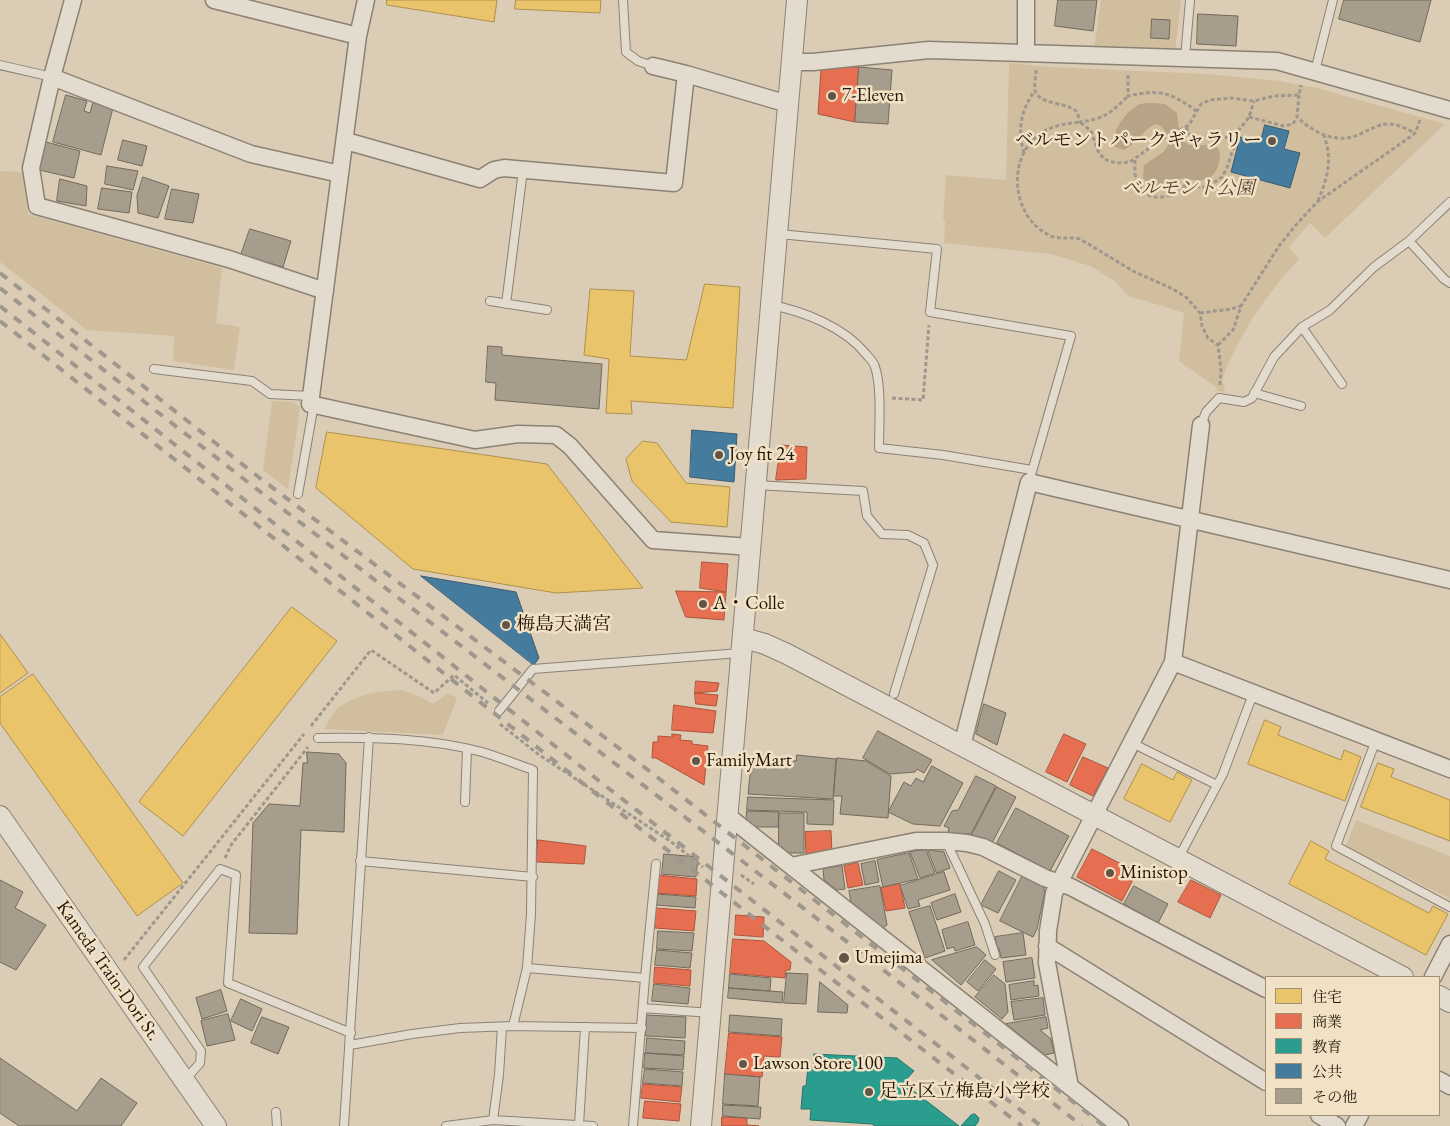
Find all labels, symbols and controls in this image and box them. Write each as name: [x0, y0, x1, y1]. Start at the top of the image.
place label: 7-Eleven: [842, 85, 904, 107]
marker: 7-Eleven: [826, 90, 838, 102]
place label: ベルモントパークギャラリー: [1015, 130, 1262, 152]
marker: ベルモントパークギャラリー: [1266, 135, 1278, 147]
park label: ベルモント公園: [1122, 178, 1254, 200]
place label: Joy fit 24: [729, 444, 794, 466]
marker: Joy fit 24: [713, 449, 725, 461]
place label: A・Colle: [713, 593, 784, 615]
marker: A・Colle: [697, 598, 709, 610]
place label: 梅島天満宮: [516, 614, 611, 636]
marker: 梅島天満宮: [500, 619, 512, 631]
place label: FamilyMart: [706, 750, 792, 772]
marker: FamilyMart: [690, 755, 702, 767]
place label: Ministop: [1120, 862, 1188, 884]
marker: Ministop: [1104, 867, 1116, 879]
street label: Kameda Train-Dori St.: [51, 897, 165, 1045]
place label: Umejima: [855, 947, 923, 969]
marker: Umejima: [837, 951, 851, 965]
legend: [1265, 976, 1440, 1116]
text: 住宅: [1312, 987, 1342, 1006]
text: 商業: [1312, 1012, 1342, 1031]
text: 教育: [1312, 1037, 1342, 1056]
place label: Lawson Store 100: [753, 1053, 883, 1075]
marker: Lawson Store 100: [737, 1058, 749, 1070]
text: 公共: [1312, 1062, 1342, 1081]
place label: 足立区立梅島小学校: [879, 1081, 1050, 1103]
marker: 足立区立梅島小学校: [863, 1086, 875, 1098]
text: その他: [1312, 1087, 1357, 1106]

